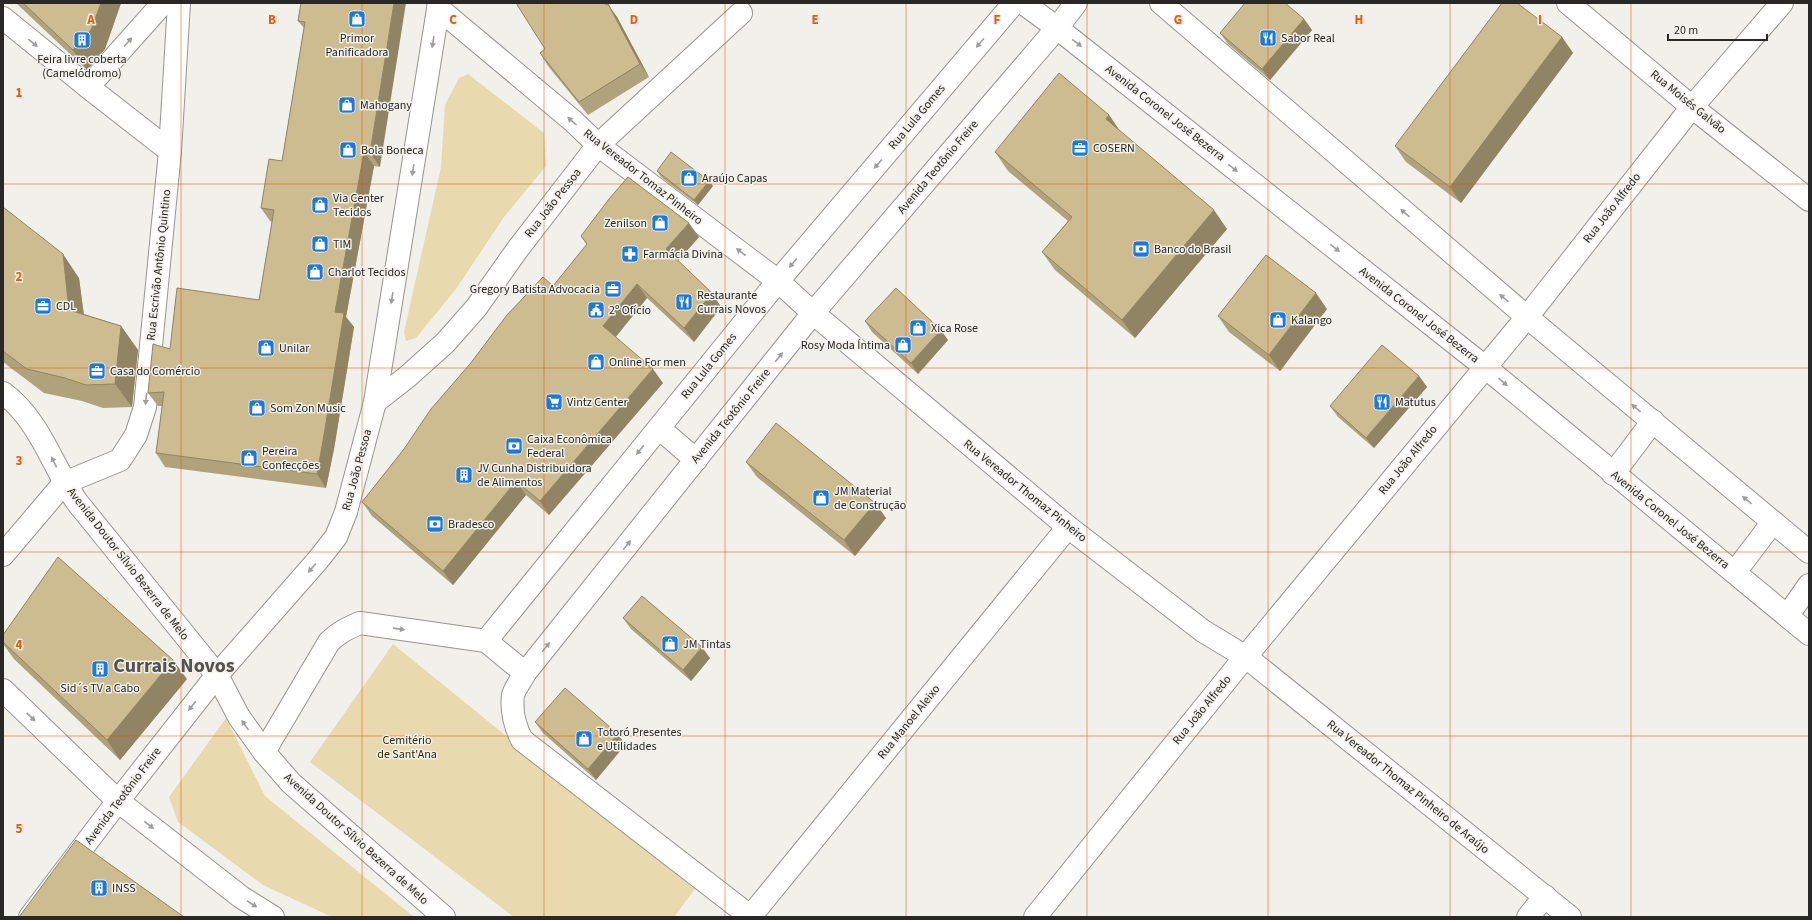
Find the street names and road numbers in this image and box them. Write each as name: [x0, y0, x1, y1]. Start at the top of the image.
street label: Avenida Coronel José Bezerra: [1101, 61, 1229, 165]
street label: Rua Moisés Galvão: [1647, 66, 1729, 138]
street label: Rua Lula Gomes: [885, 81, 949, 153]
street label: Avenida Teotônio Freire: [894, 116, 982, 218]
street label: Rua Vereador Tomaz Pinheiro: [580, 125, 706, 229]
street label: Rua João Pessoa: [521, 165, 585, 241]
street label: Rua João Alfredo: [1579, 169, 1645, 247]
street label: Rua Escrivão Antônio Quintino: [143, 189, 175, 341]
street label: Avenida Coronel José Bezerra: [1355, 263, 1483, 367]
street label: Rua Lula Gomes: [677, 329, 741, 403]
street label: Avenida Teotônio Freire: [687, 365, 775, 467]
street label: Rua João Alfredo: [1375, 422, 1441, 498]
street label: Rua João Pessoa: [338, 427, 376, 513]
street label: Rua Vereador Thomaz Pinheiro: [960, 436, 1090, 546]
street label: Avenida Coronel José Bezerra: [1607, 467, 1733, 573]
street label: Avenida Doutor Sílvio Bezerra de Melo: [63, 484, 193, 644]
street label: Rua João Alfredo: [1169, 672, 1235, 748]
street label: Rua Manoel Aleixo: [874, 681, 944, 763]
street label: Rua Vereador Thomaz Pinheiro de Araújo: [1323, 716, 1493, 858]
street label: Avenida Teotônio Freire: [81, 744, 165, 848]
street label: Avenida Doutor Sílvio Bezerra de Melo: [280, 769, 432, 909]

